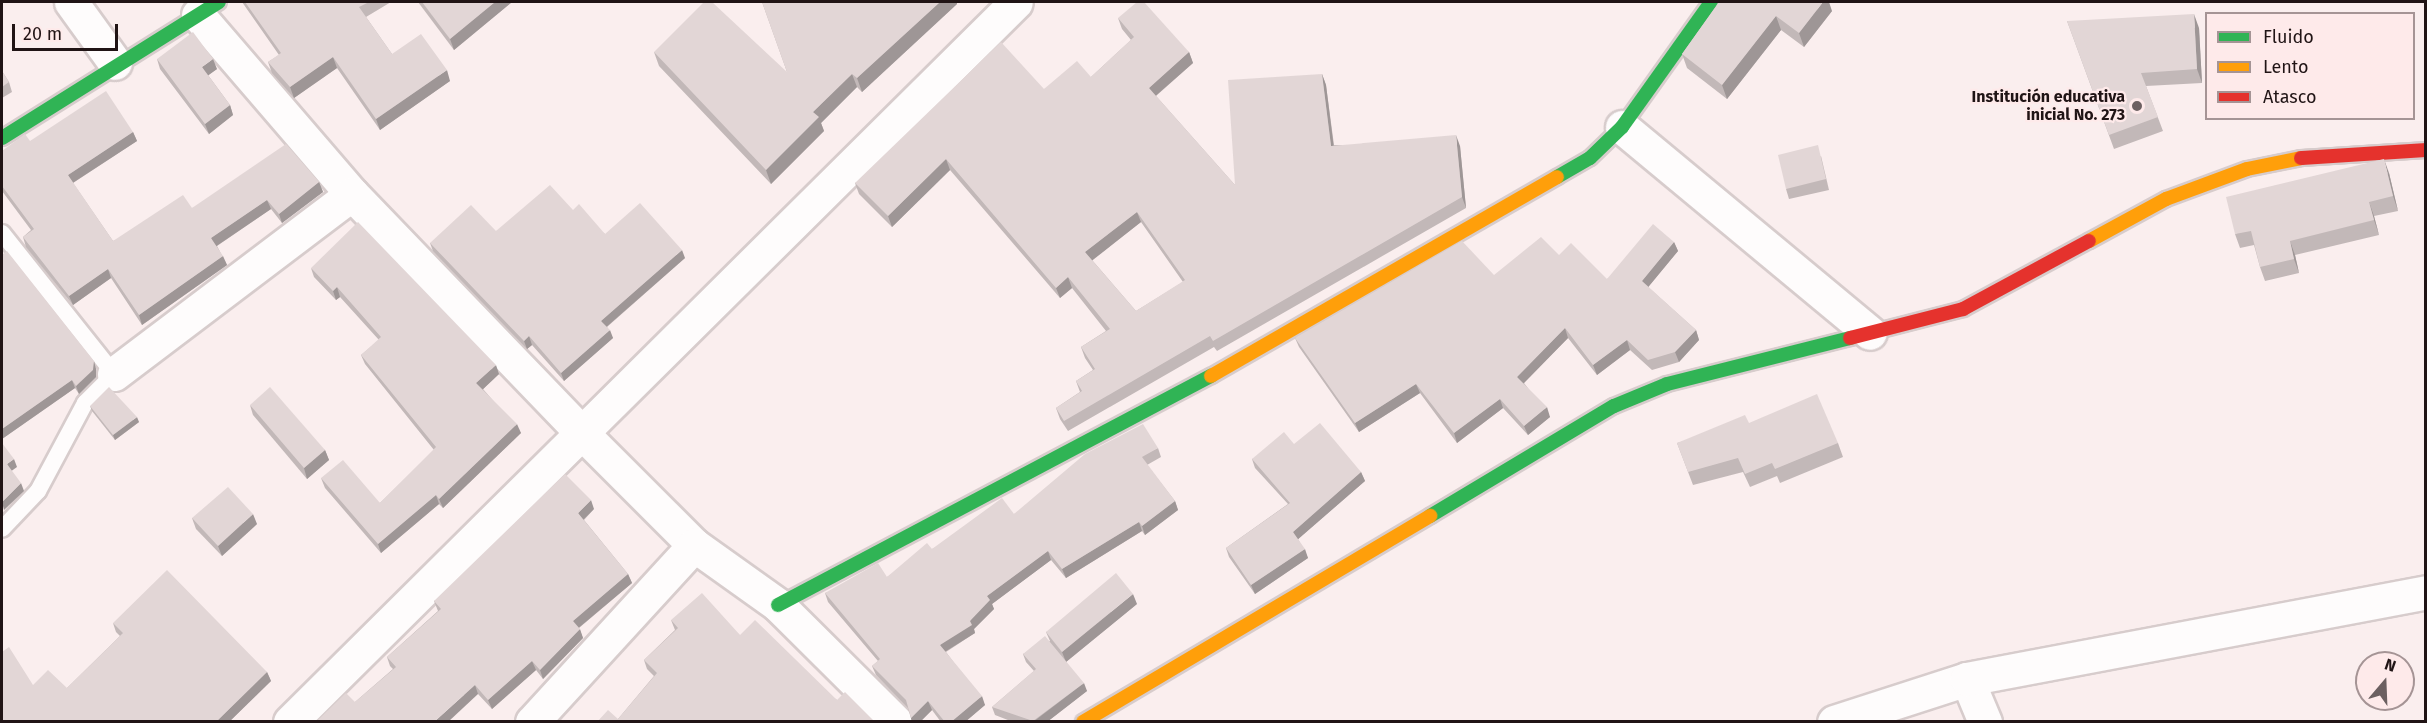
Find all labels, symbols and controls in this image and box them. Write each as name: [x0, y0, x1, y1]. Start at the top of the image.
scale bar: [15, 12, 122, 50]
legend: [2205, 12, 2415, 120]
text: 20 m: [23, 23, 62, 45]
text: Fluido: [2263, 26, 2314, 48]
text: Lento: [2263, 56, 2309, 78]
text: Atasco: [2263, 86, 2316, 108]
place label: Institución educativa inicial No. 273: [1972, 87, 2125, 125]
marker: Institución educativa inicial No. 273: [2130, 99, 2144, 113]
north arrow: [2355, 651, 2415, 711]
text: N: [2382, 655, 2398, 676]

